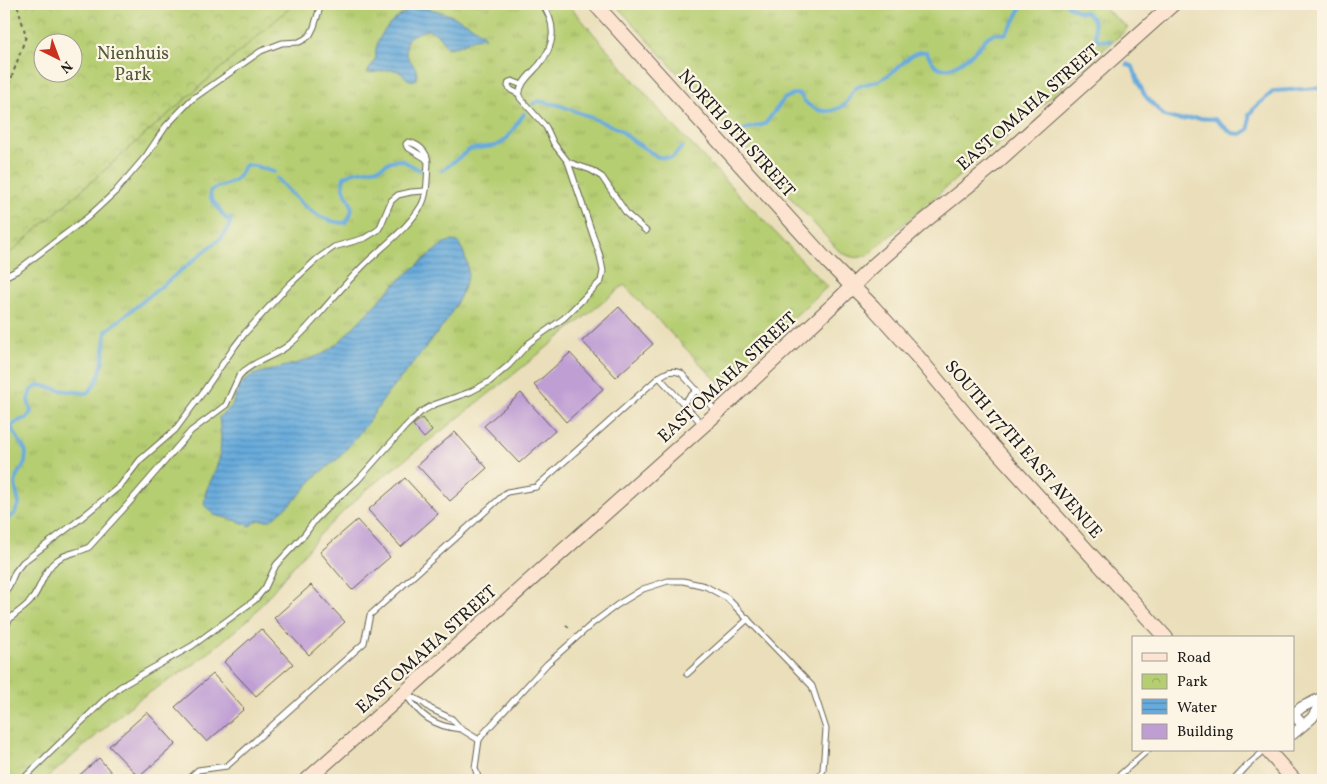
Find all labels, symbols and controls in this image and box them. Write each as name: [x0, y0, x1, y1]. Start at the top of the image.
north arrow: [32, 32, 82, 82]
street label: EAST OMAHA STREET: [952, 39, 1106, 177]
park label: Nienhuis Park: [97, 42, 169, 88]
text: N: [56, 56, 76, 77]
street label: NORTH 9TH STREET: [671, 64, 801, 204]
street label: EAST OMAHA STREET: [653, 307, 803, 449]
street label: SOUTH 177TH EAST AVENUE: [938, 355, 1108, 545]
street label: EAST OMAHA STREET: [351, 580, 503, 720]
legend: [1132, 636, 1294, 752]
text: Road: [1177, 648, 1211, 669]
text: Park: [1177, 672, 1208, 693]
text: Water: [1177, 698, 1217, 719]
text: Building: [1177, 722, 1234, 743]

